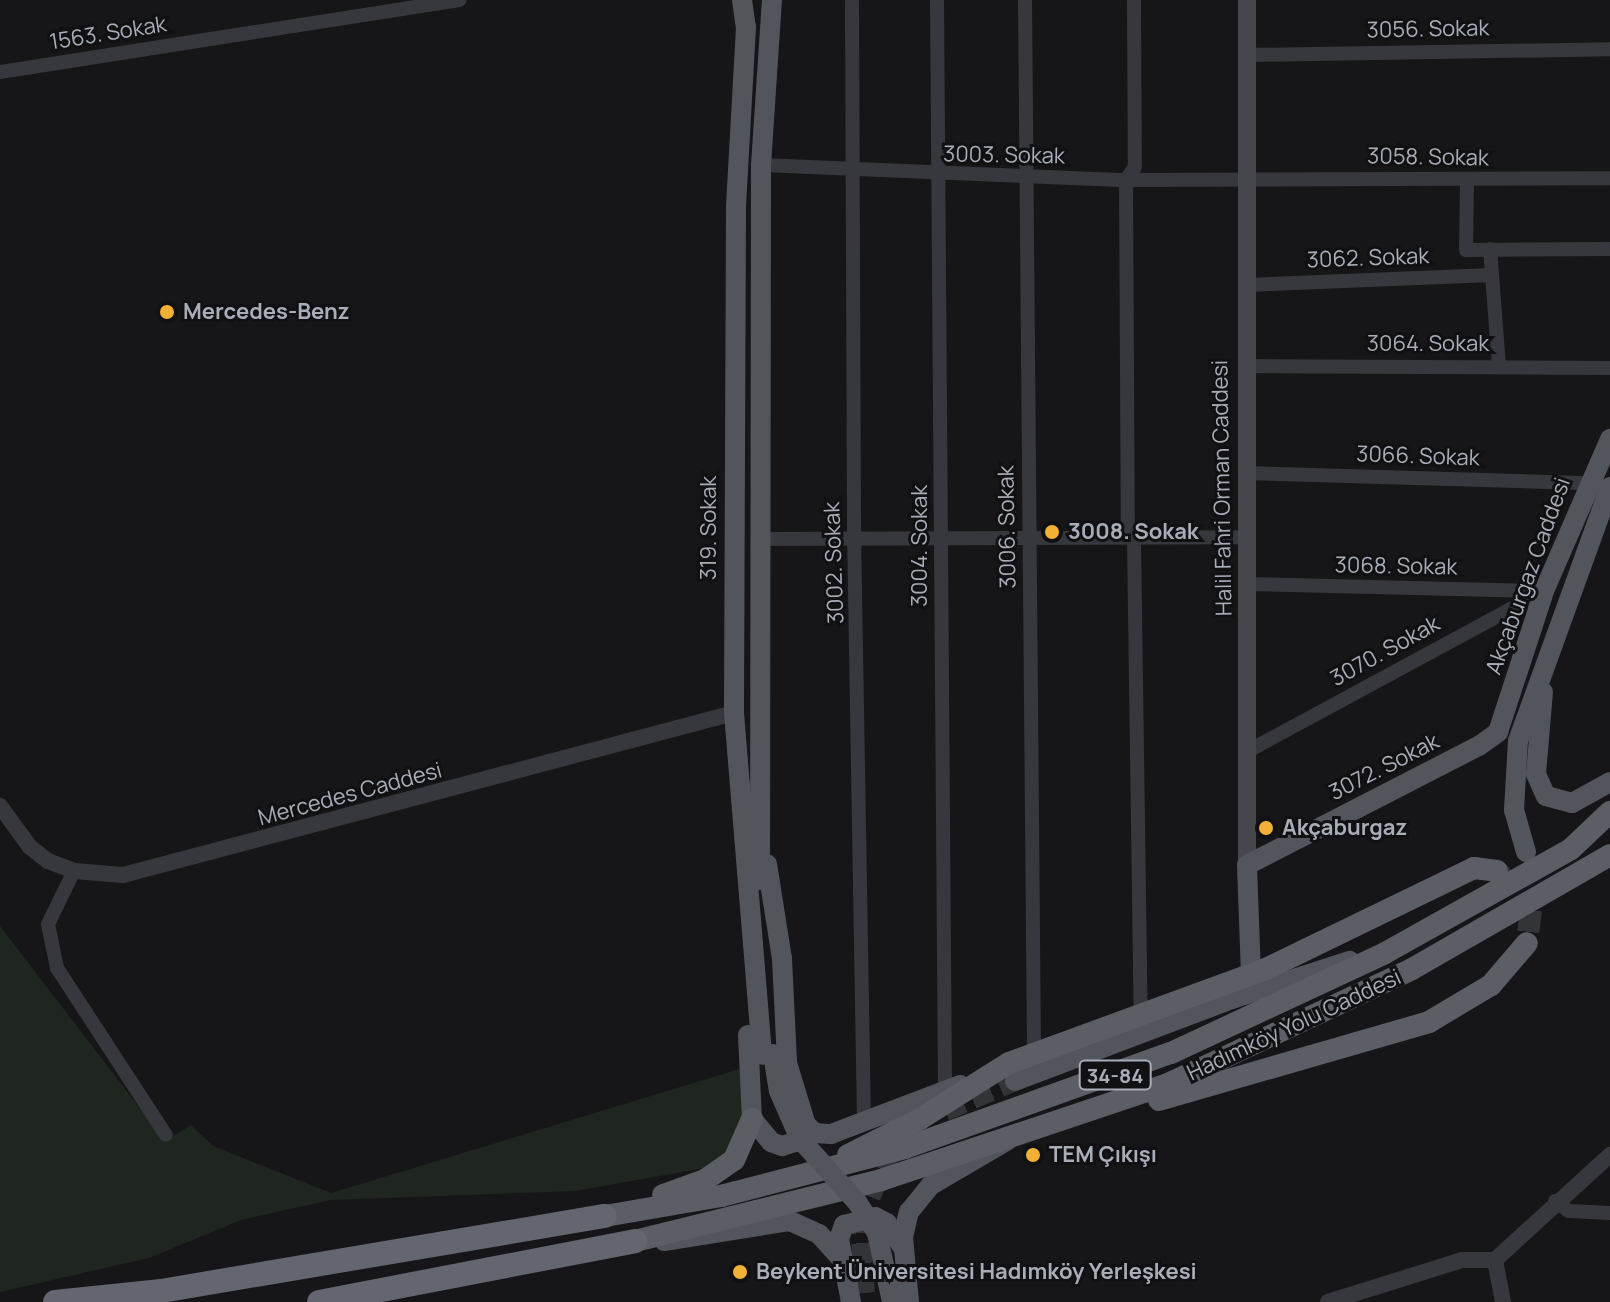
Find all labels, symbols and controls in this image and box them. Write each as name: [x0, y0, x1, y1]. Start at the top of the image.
street label: 1563. Sokak: [48, 11, 168, 55]
street label: 3056. Sokak: [1367, 15, 1489, 43]
street label: 3003. Sokak: [943, 141, 1065, 169]
street label: 3058. Sokak: [1367, 143, 1489, 171]
street label: 3062. Sokak: [1306, 243, 1430, 273]
place label: Mercedes-Benz: [183, 299, 349, 325]
marker: Mercedes-Benz: [158, 303, 176, 321]
street label: 3064. Sokak: [1367, 331, 1489, 357]
street label: Halil Fahri Orman Caddesi: [1207, 360, 1237, 616]
street label: 3066. Sokak: [1356, 441, 1480, 471]
street label: 3006. Sokak: [993, 465, 1021, 589]
street label: Akçaburgaz Caddesi: [1480, 474, 1576, 678]
street label: 319. Sokak: [696, 476, 722, 580]
street label: 3004. Sokak: [907, 485, 933, 607]
street label: 3002. Sokak: [819, 502, 849, 624]
place label: 3008. Sokak: [1068, 519, 1199, 545]
marker: 3008. Sokak: [1043, 523, 1061, 541]
street label: 3068. Sokak: [1334, 552, 1458, 580]
street label: 3070. Sokak: [1326, 610, 1444, 692]
street label: 3072. Sokak: [1325, 728, 1443, 806]
street label: Mercedes Caddesi: [255, 757, 445, 831]
place label: Akçaburgaz: [1282, 815, 1407, 841]
marker: Akçaburgaz: [1257, 819, 1275, 837]
street label: Hadımköy Yolu Caddesi: [1183, 964, 1405, 1086]
road number: 34-84: [1077, 1059, 1153, 1091]
place label: TEM Çıkışı: [1049, 1142, 1157, 1168]
marker: TEM Çıkışı: [1024, 1146, 1042, 1164]
place label: Beykent Üniversitesi Hadımköy Yerleşkesi: [756, 1259, 1197, 1285]
marker: Beykent Üniversitesi Hadımköy Yerleşkesi: [731, 1263, 749, 1281]

